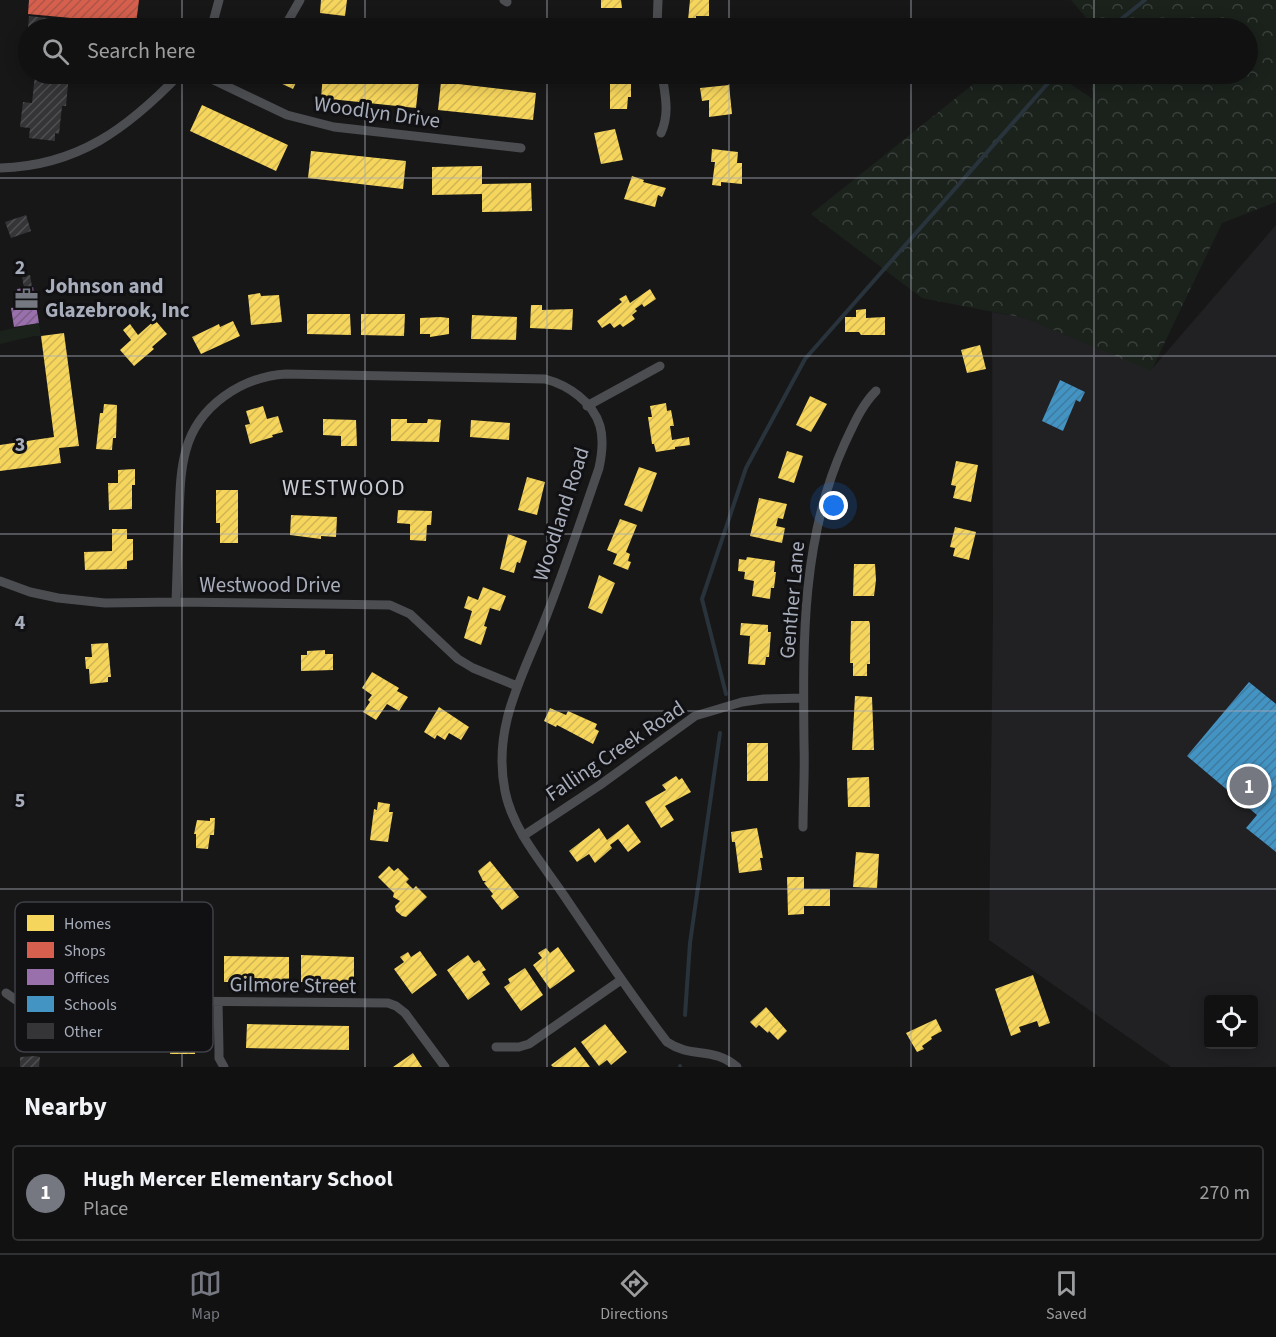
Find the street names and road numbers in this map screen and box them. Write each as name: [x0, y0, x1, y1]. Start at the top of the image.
street label: Woodlyn Drive: [312, 88, 442, 136]
street label: Woodland Road: [525, 443, 597, 585]
street label: Genther Lane: [772, 540, 812, 660]
street label: Westwood Drive: [199, 570, 341, 600]
street label: Falling Creek Road: [539, 693, 691, 809]
street label: Gilmore Street: [229, 969, 357, 1001]

